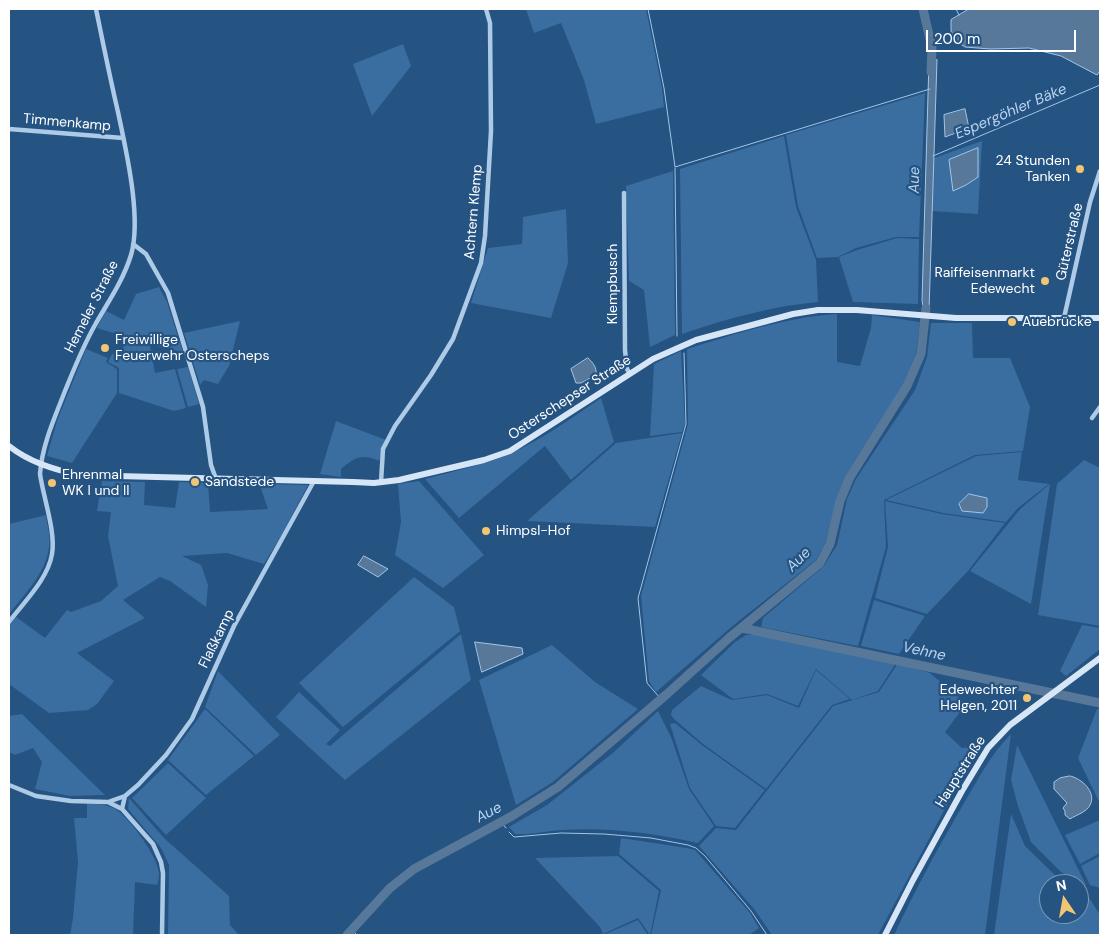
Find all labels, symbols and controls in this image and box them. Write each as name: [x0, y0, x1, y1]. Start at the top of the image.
scale bar: [929, 20, 1079, 52]
text: 200 m: [934, 29, 980, 49]
water label: Espergöhler Bäke: [952, 80, 1070, 144]
street label: Timmenkamp: [22, 111, 112, 135]
place label: 24 Stunden Tanken: [996, 153, 1070, 186]
marker: 24 Stunden Tanken: [1074, 163, 1086, 175]
street label: Achtern Klemp: [461, 164, 487, 260]
water label: Aue: [906, 166, 924, 194]
street label: Güterstraße: [1053, 202, 1087, 282]
street label: Klempbusch: [605, 244, 621, 324]
street label: Hemeler Straße: [62, 258, 122, 356]
place label: Raiffeisenmarkt Edewecht: [935, 265, 1035, 298]
marker: Raiffeisenmarkt Edewecht: [1039, 275, 1051, 287]
place label: Auebrücke: [1022, 314, 1092, 330]
marker: Auebrücke: [1006, 316, 1018, 328]
place label: Freiwillige Feuerwehr Osterscheps: [115, 332, 269, 364]
marker: Freiwillige Feuerwehr Osterscheps: [99, 342, 111, 354]
street label: Osterschepser Straße: [505, 352, 635, 444]
place label: Ehrenmal WK I und II: [62, 467, 130, 500]
place label: Sandstede: [205, 474, 274, 490]
marker: Sandstede: [189, 476, 201, 488]
marker: Ehrenmal WK I und II: [46, 477, 58, 489]
place label: Himpsl-Hof: [496, 523, 570, 539]
marker: Himpsl-Hof: [480, 525, 492, 537]
water label: Aue: [783, 544, 815, 576]
street label: Flaßkamp: [196, 607, 238, 671]
water label: Vehne: [901, 639, 947, 665]
place label: Edewechter Helgen, 2011: [940, 682, 1017, 714]
marker: Edewechter Helgen, 2011: [1021, 692, 1033, 704]
street label: Hauptstraße: [932, 733, 990, 811]
water label: Aue: [473, 799, 505, 827]
north arrow: [1039, 874, 1089, 924]
text: N: [1054, 875, 1068, 895]

